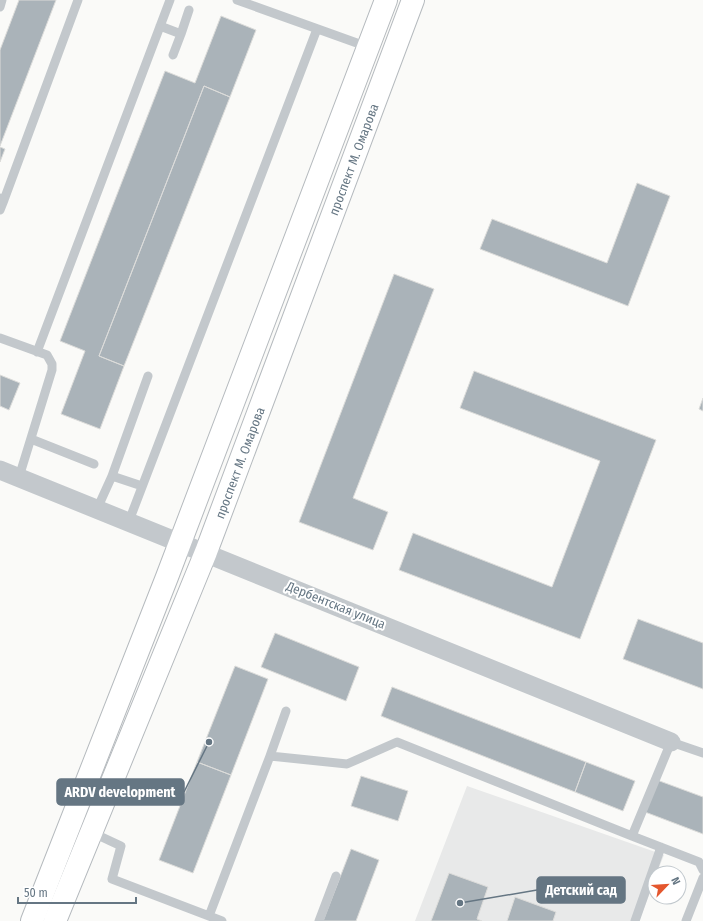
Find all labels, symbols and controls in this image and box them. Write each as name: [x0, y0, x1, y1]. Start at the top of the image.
street label: проспект М. Омарова: [325, 101, 381, 217]
street label: проспект М. Омарова: [212, 405, 267, 521]
street label: Дербентская улица: [283, 578, 388, 632]
callout: ARDV development: [57, 779, 184, 805]
text: ARDV development: [63, 784, 177, 801]
north arrow: [647, 865, 687, 905]
text: N: [668, 875, 683, 887]
callout: Детский сад: [537, 877, 625, 903]
scale bar: [18, 879, 136, 905]
text: Детский сад: [544, 882, 617, 899]
text: 50 m: [24, 886, 48, 900]

